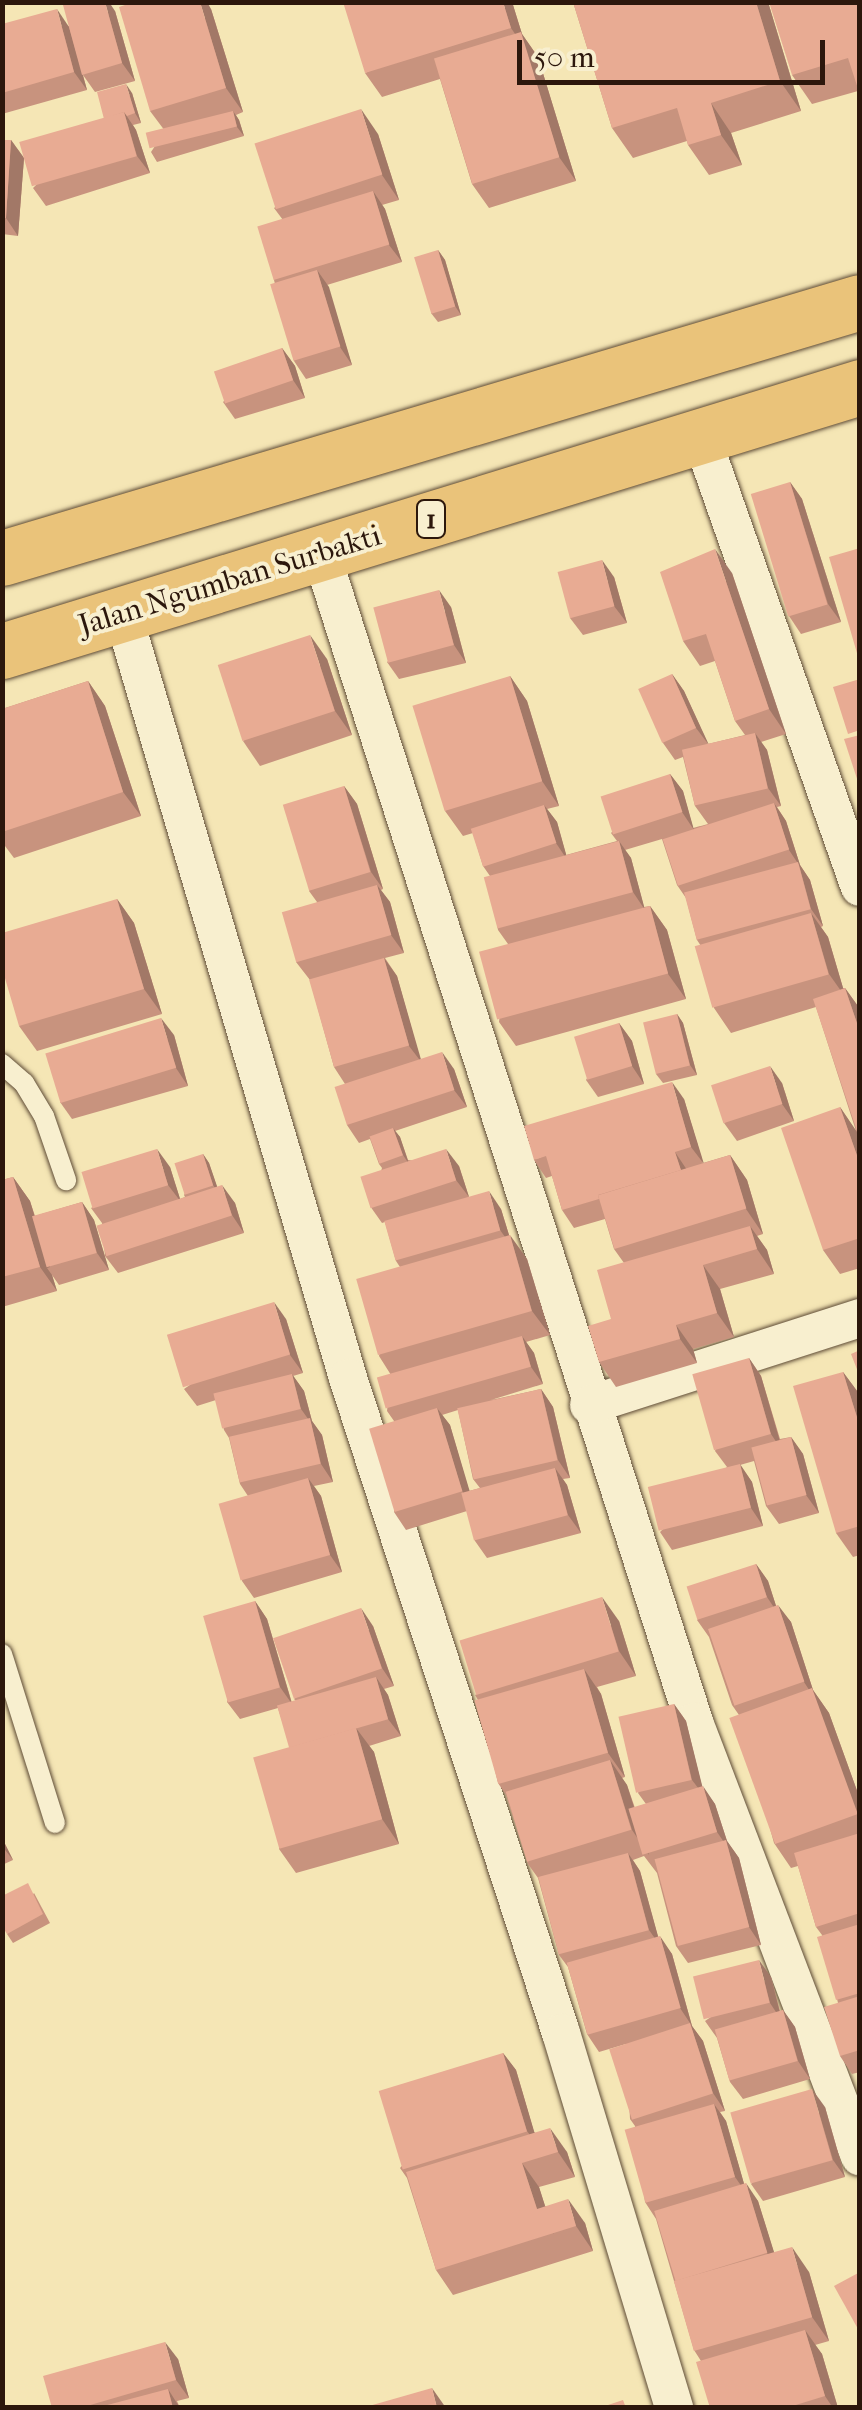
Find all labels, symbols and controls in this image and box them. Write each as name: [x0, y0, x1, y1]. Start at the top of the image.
scale bar: [522, 20, 830, 82]
text: 50 m: [534, 40, 595, 75]
road number: 1: [416, 496, 446, 542]
street label: Jalan Ngumban Surbakti: [74, 518, 386, 644]

